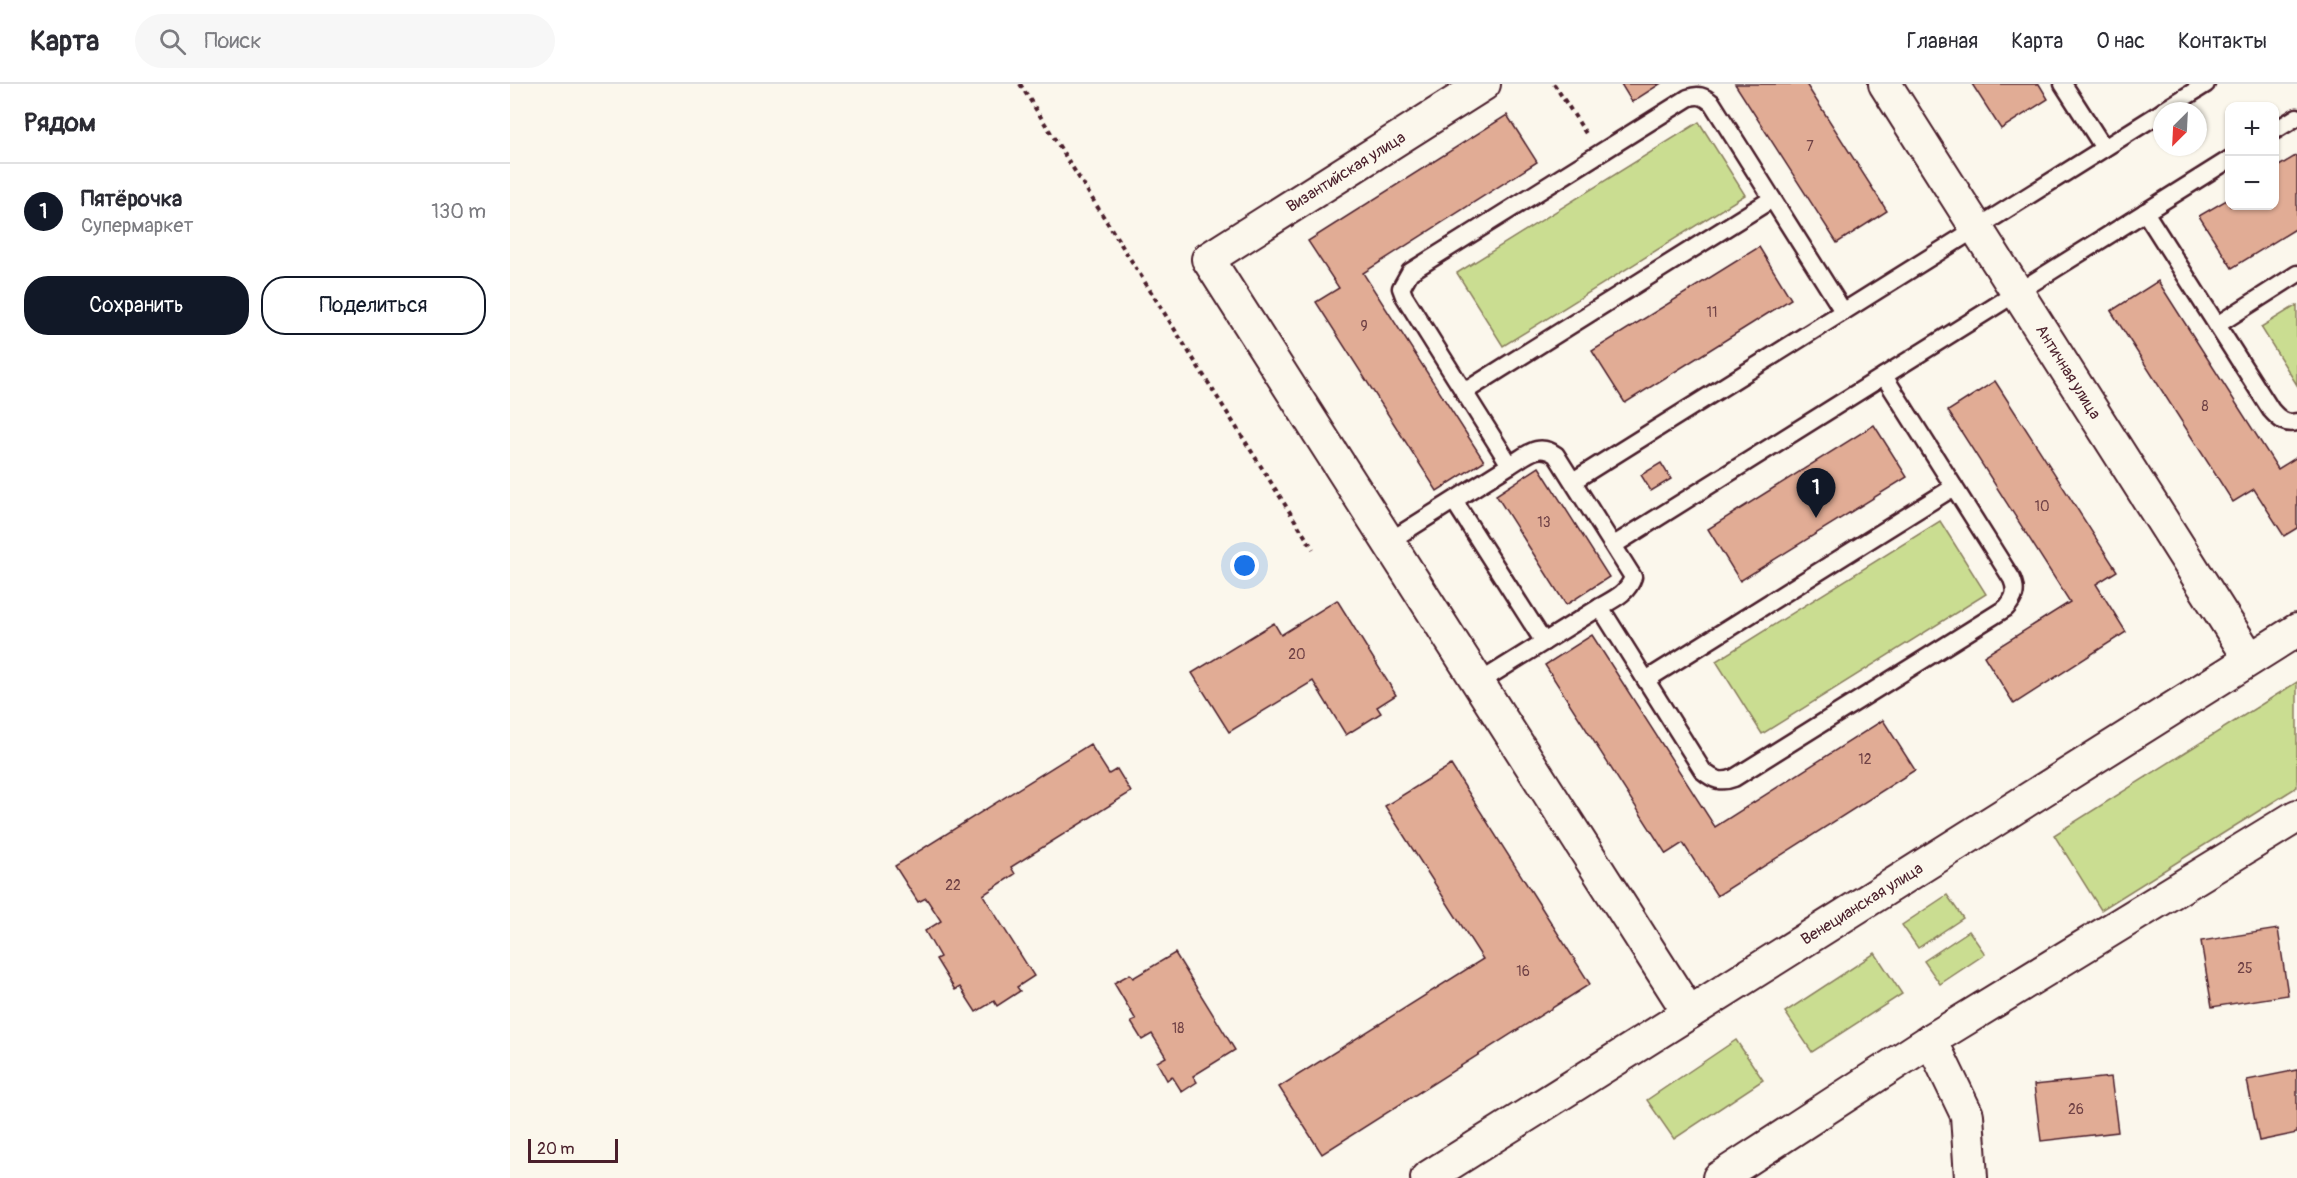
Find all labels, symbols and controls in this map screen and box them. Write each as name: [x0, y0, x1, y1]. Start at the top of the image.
search box: [135, 14, 555, 68]
text: Карта: [30, 24, 99, 59]
icon: search: [156, 25, 189, 58]
text: Поиск: [204, 27, 262, 55]
text: Главная: [1907, 28, 1978, 55]
text: Карта: [2011, 28, 2063, 55]
text: О нас: [2096, 28, 2145, 55]
text: Контакты: [2178, 28, 2267, 55]
north arrow: [2153, 102, 2207, 156]
map controls: [2225, 102, 2279, 210]
button: +: [2225, 102, 2279, 156]
text: Рядом: [24, 107, 96, 139]
street label: Византийская улица: [1283, 127, 1409, 217]
house number: 7: [1806, 138, 1814, 155]
button: −: [2225, 156, 2279, 210]
text: Пятёрочка: [81, 185, 182, 213]
text: 1: [40, 199, 47, 224]
text: 130 m: [431, 199, 486, 224]
text: Супермаркет: [81, 213, 193, 238]
button: Сохранить: [24, 276, 249, 335]
button: Поделиться: [261, 276, 486, 335]
house number: 11: [1707, 304, 1717, 321]
house number: 9: [1360, 318, 1368, 335]
street label: Античная улица: [2031, 321, 2105, 423]
house number: 8: [2201, 398, 2209, 415]
pin: 1: [1796, 468, 1836, 518]
house number: 10: [2034, 498, 2050, 515]
house number: 13: [1537, 514, 1551, 531]
your location: [1230, 551, 1259, 580]
house number: 20: [1288, 646, 1306, 663]
house number: 12: [1858, 751, 1872, 768]
street label: Венецианская улица: [1797, 858, 1927, 950]
house number: 22: [945, 877, 961, 894]
house number: 25: [2237, 960, 2253, 977]
house number: 16: [1516, 963, 1530, 980]
house number: 18: [1172, 1020, 1184, 1037]
house number: 26: [2068, 1101, 2084, 1118]
scale bar: [528, 1136, 618, 1164]
text: 20 m: [537, 1139, 575, 1159]

